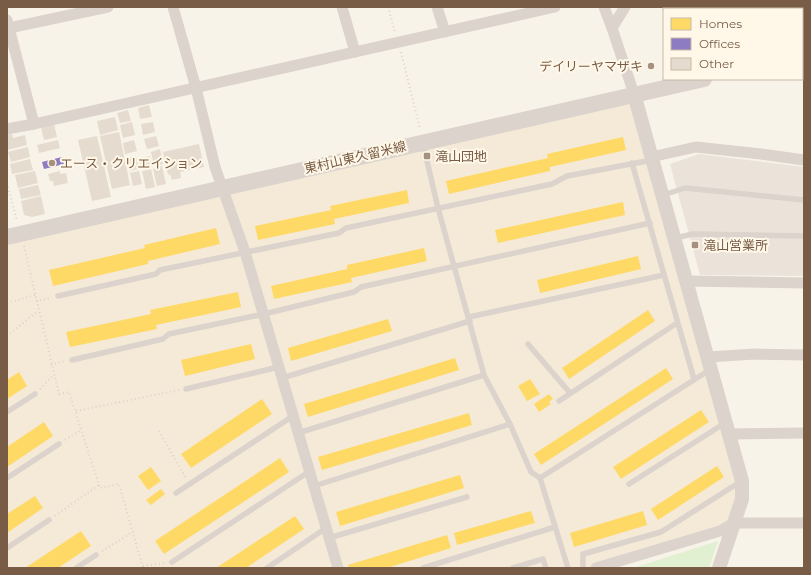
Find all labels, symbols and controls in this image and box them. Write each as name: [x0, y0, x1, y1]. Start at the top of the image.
legend: [663, 8, 803, 80]
text: Homes: [699, 16, 742, 31]
text: Offices: [699, 36, 740, 51]
text: Other: [699, 56, 734, 71]
place label: デイリーヤマザキ: [539, 58, 643, 74]
marker: デイリーヤマザキ: [646, 61, 656, 71]
street label: 東村山東久留米線: [303, 138, 407, 176]
place label: 滝山団地: [435, 148, 487, 164]
marker: 滝山団地: [422, 151, 432, 161]
place label: エース・クリエイション: [60, 155, 202, 171]
marker: エース・クリエイション: [47, 158, 57, 168]
place label: 滝山営業所: [703, 237, 768, 253]
marker: 滝山営業所: [690, 240, 700, 250]

